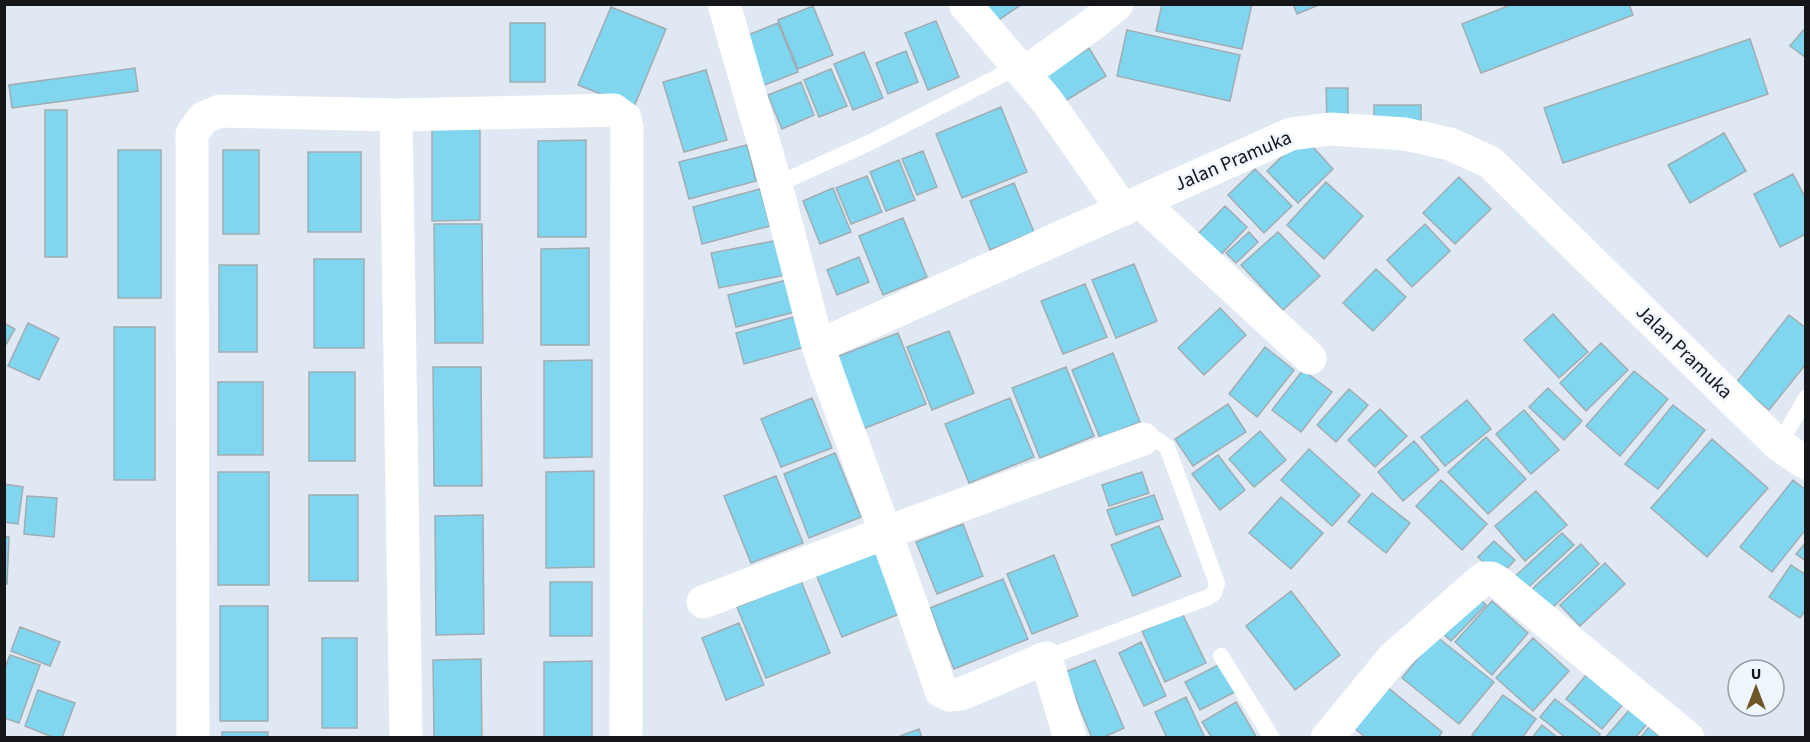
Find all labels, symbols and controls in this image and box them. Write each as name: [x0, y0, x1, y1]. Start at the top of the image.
street label: Jalan Pramuka: [1170, 124, 1296, 198]
street label: Jalan Pramuka: [1629, 299, 1739, 405]
north arrow: [1726, 658, 1786, 718]
text: U: [1751, 663, 1761, 685]

